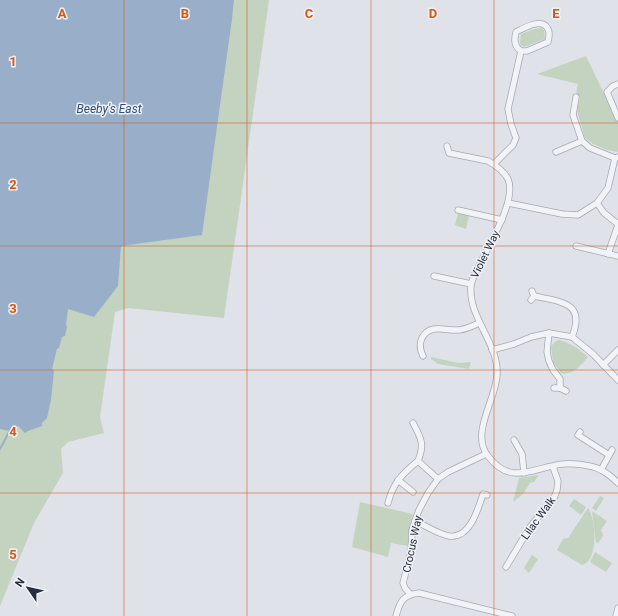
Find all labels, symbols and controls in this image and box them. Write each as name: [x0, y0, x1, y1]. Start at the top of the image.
text: A: [58, 6, 67, 21]
text: B: [181, 6, 189, 21]
text: C: [305, 6, 314, 21]
text: D: [429, 6, 437, 21]
text: E: [552, 6, 560, 21]
text: 1: [9, 54, 17, 69]
water label: Beeby's East: [77, 102, 142, 116]
text: 2: [9, 177, 17, 192]
street label: Violet Way: [468, 228, 503, 280]
text: 3: [9, 301, 17, 316]
text: 4: [9, 424, 17, 439]
street label: Lilac Walk: [519, 494, 558, 542]
street label: Crocus Way: [400, 514, 425, 574]
text: 5: [9, 547, 17, 562]
north arrow: [8, 568, 48, 608]
text: N: [13, 576, 28, 590]

